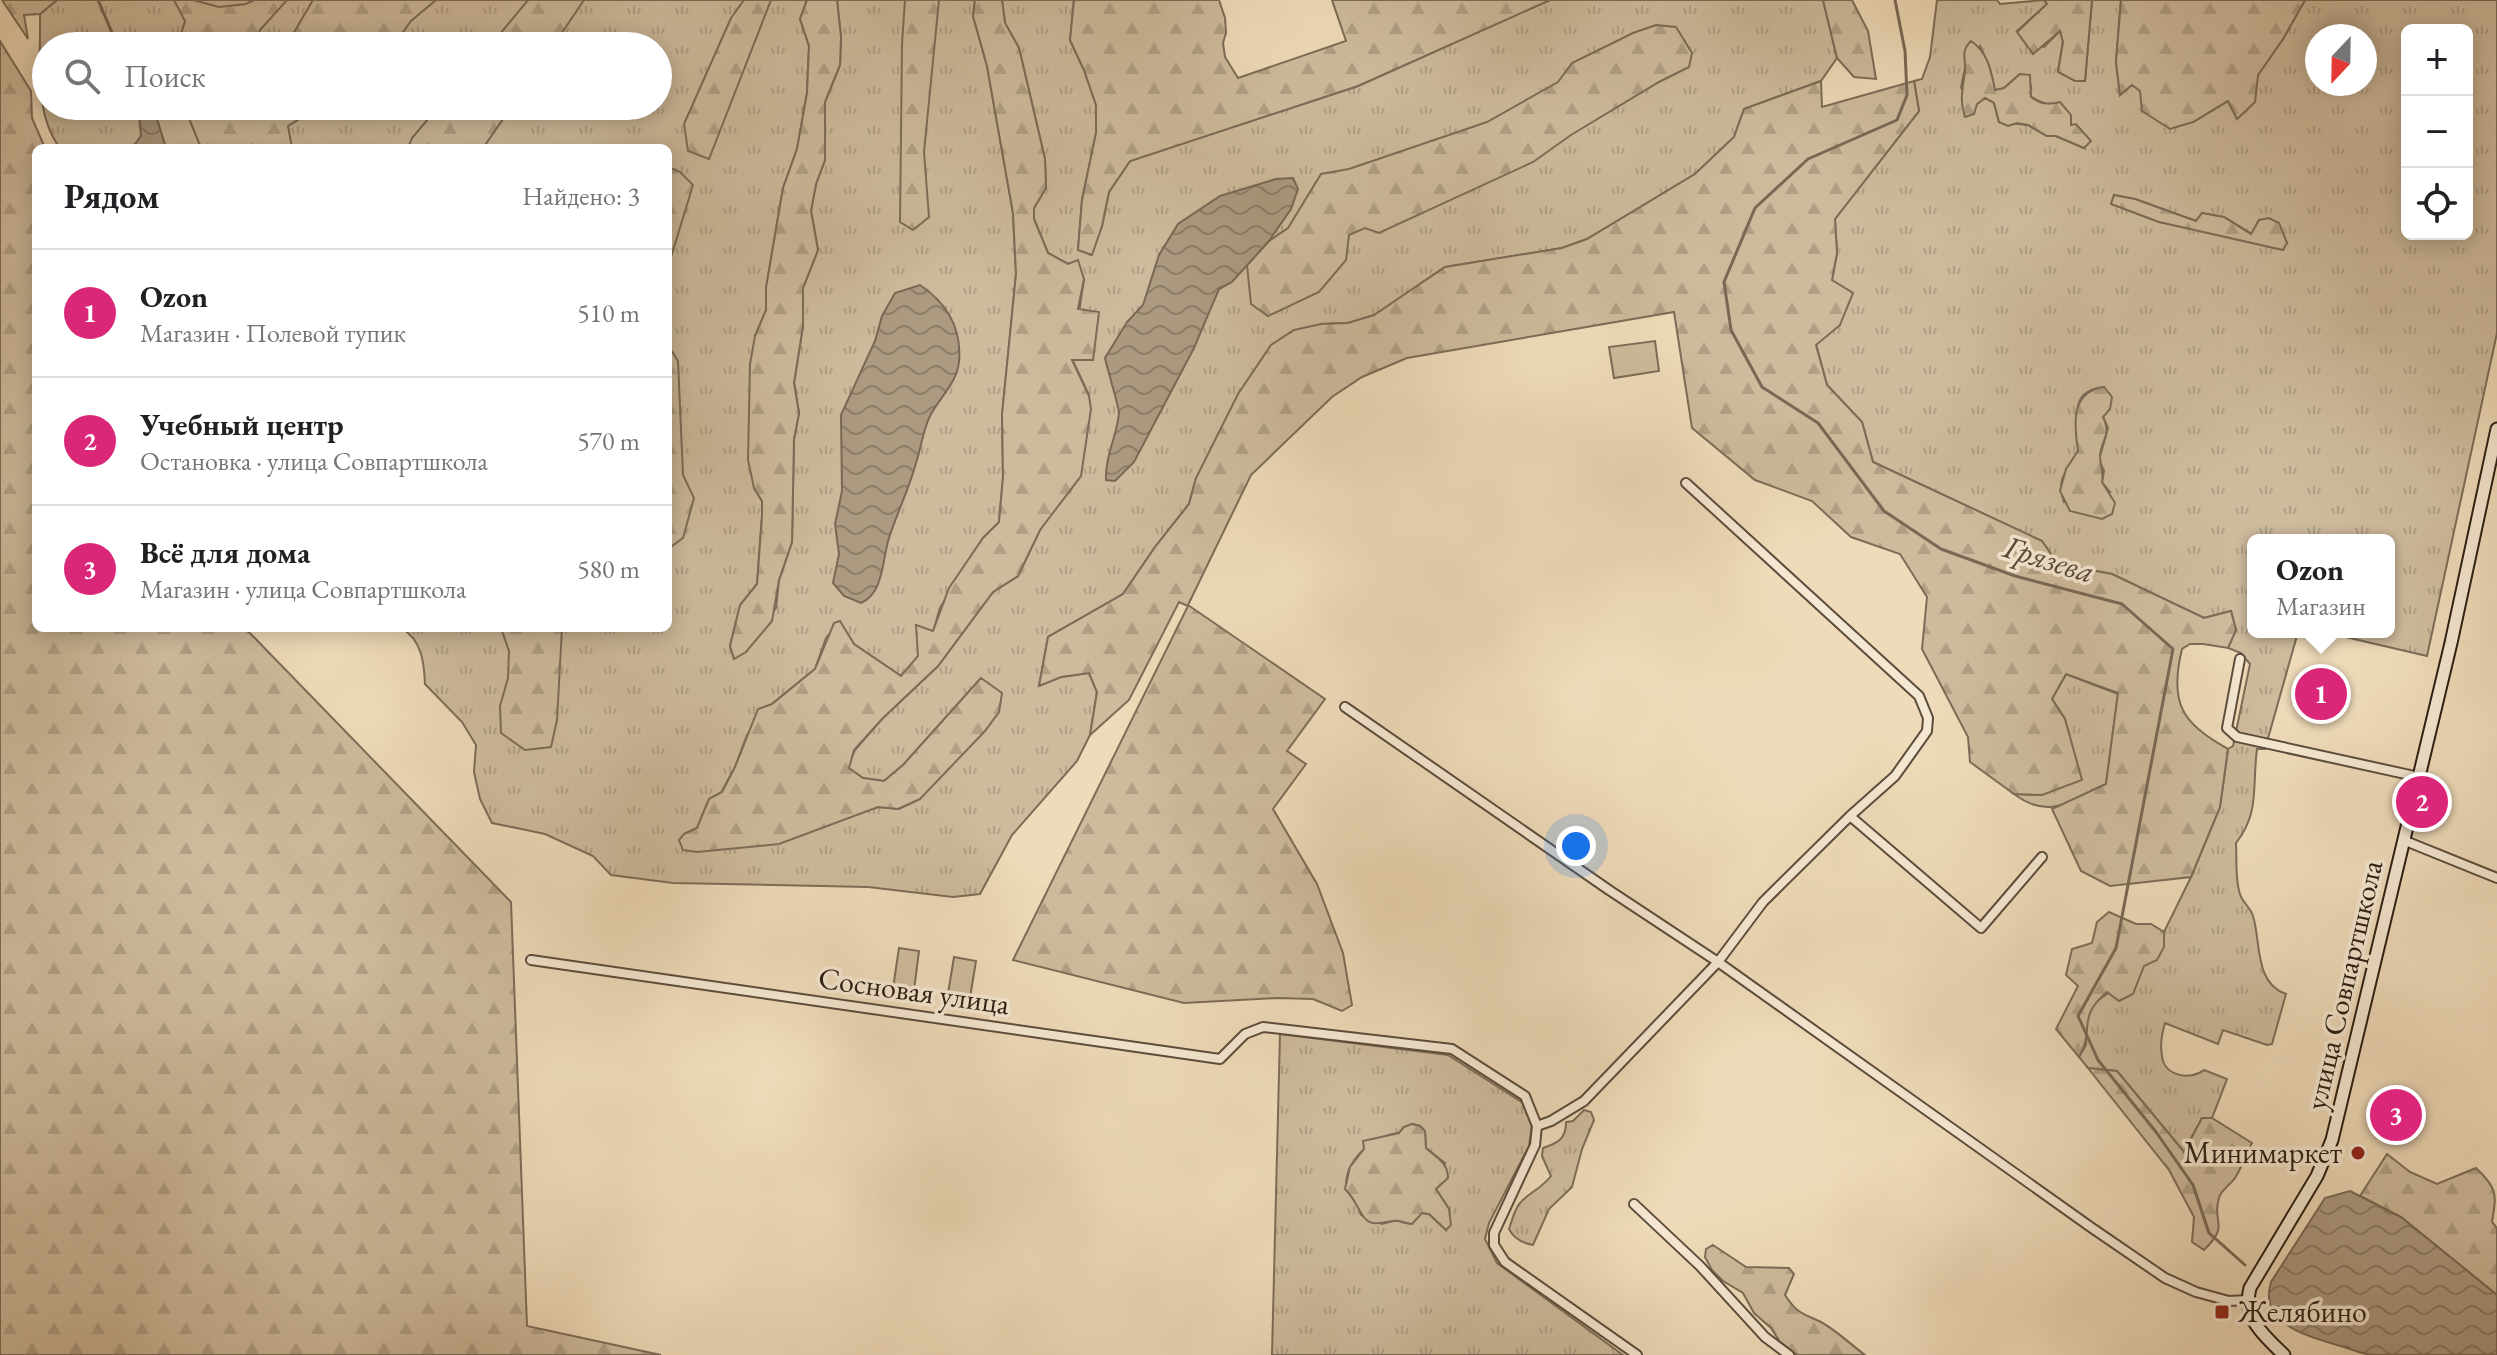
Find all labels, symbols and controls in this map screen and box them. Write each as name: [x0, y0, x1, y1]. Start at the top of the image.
north arrow: [2305, 24, 2377, 96]
map controls: [2401, 24, 2473, 240]
button: +: [2401, 24, 2473, 96]
search box: [32, 32, 672, 120]
icon: search: [60, 54, 104, 98]
text: Поиск: [124, 57, 206, 96]
button: −: [2401, 96, 2473, 168]
button: locate: [2401, 168, 2473, 240]
text: Рядом: [64, 174, 159, 218]
text: Найдено: 3: [522, 179, 640, 213]
text: Ozon: [140, 277, 208, 316]
text: 1: [83, 296, 97, 330]
text: 510 m: [577, 296, 640, 330]
text: Магазин · Полевой тупик: [140, 316, 406, 350]
text: Учебный центр: [140, 405, 344, 444]
text: 2: [83, 424, 97, 458]
text: 570 m: [577, 424, 640, 458]
text: Остановка · улица Совпартшкола: [140, 444, 488, 478]
water label: Грязева: [1997, 525, 2100, 593]
text: Всё для дома: [140, 533, 310, 572]
popup: [2247, 534, 2395, 638]
text: Ozon: [2276, 550, 2344, 589]
text: 3: [83, 552, 97, 586]
text: 580 m: [577, 552, 640, 586]
text: Магазин · улица Совпартшкола: [140, 572, 466, 606]
text: Магазин: [2276, 589, 2366, 623]
pin: 1: [2295, 664, 2347, 724]
pin: 2: [2396, 772, 2448, 832]
your location: [1556, 826, 1596, 866]
street label: улица Совпартшкола: [2296, 856, 2391, 1113]
street label: Сосновая улица: [816, 958, 1012, 1023]
pin: 3: [2370, 1085, 2422, 1145]
place label: Минимаркет: [2184, 1133, 2342, 1172]
marker: Минимаркет: [2349, 1144, 2367, 1162]
place label: Желябино: [2237, 1292, 2367, 1331]
marker: Желябино: [2213, 1303, 2231, 1321]

